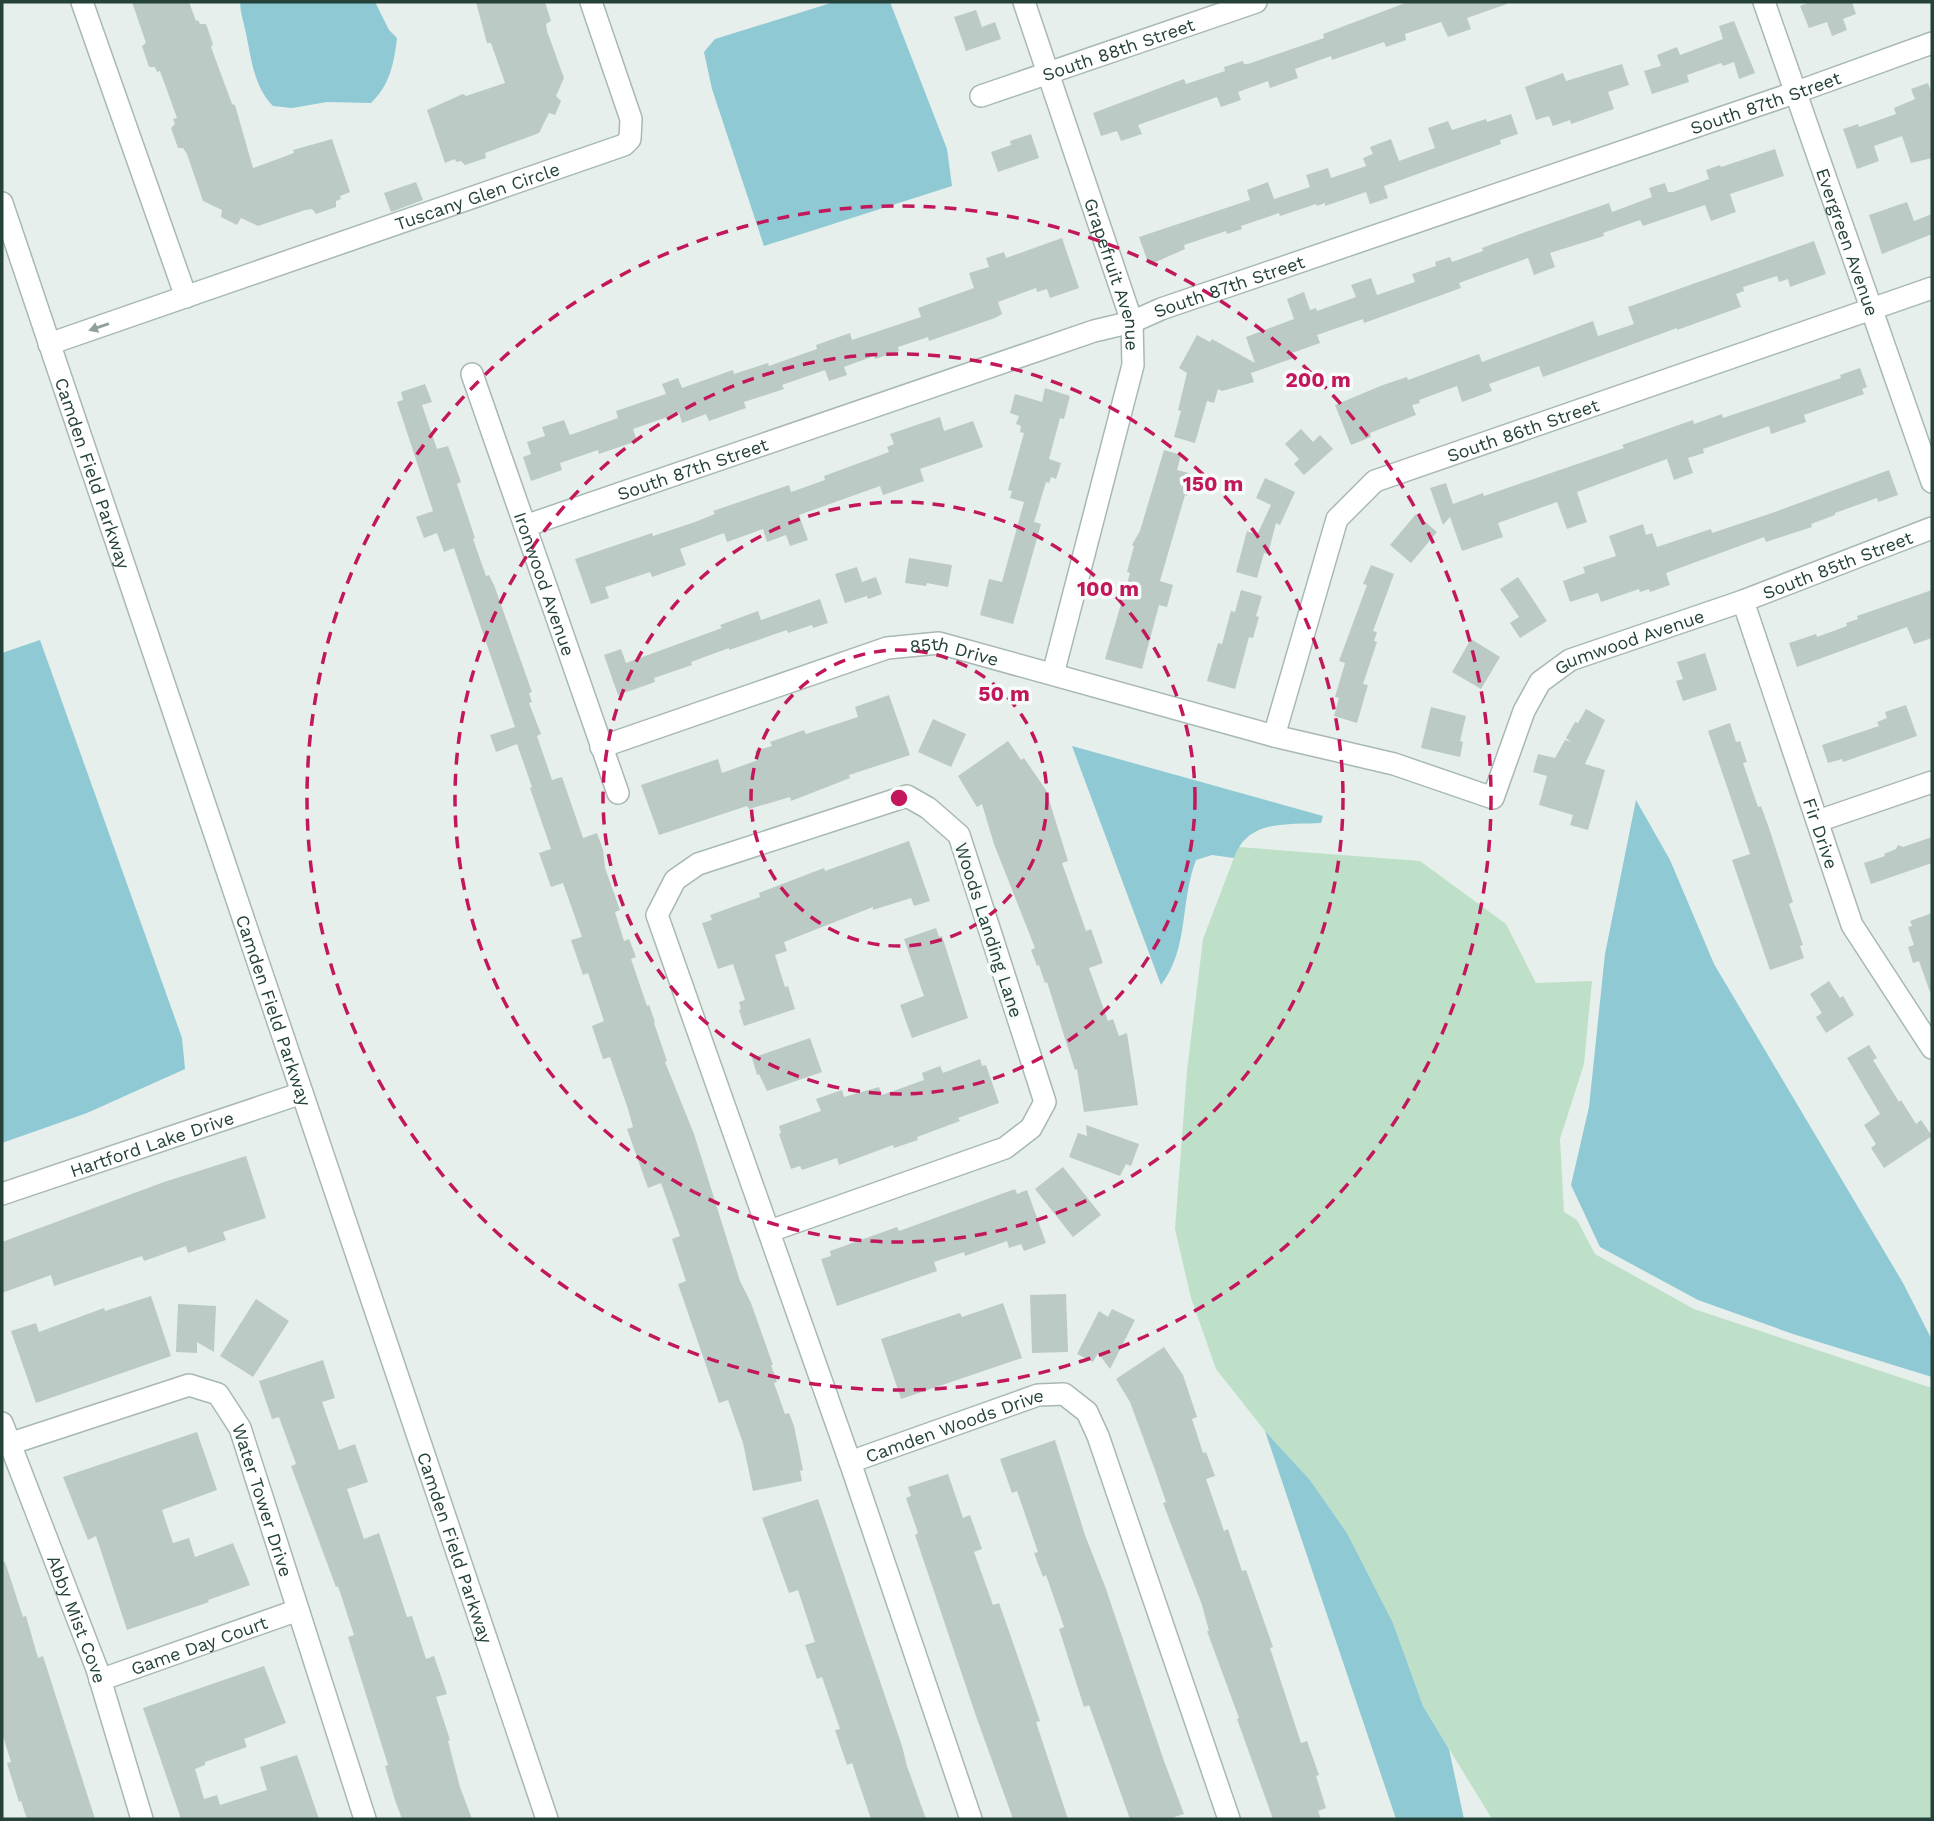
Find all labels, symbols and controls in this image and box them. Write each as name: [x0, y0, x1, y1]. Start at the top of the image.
street label: South 88th Street: [1039, 13, 1198, 85]
street label: South 87th Street: [1687, 66, 1844, 138]
street label: Tuscany Glen Circle: [392, 158, 562, 234]
street label: Evergreen Avenue: [1812, 165, 1883, 319]
street label: Grapefruit Avenue: [1080, 195, 1143, 351]
street label: South 87th Street: [1150, 250, 1307, 322]
one-way arrow: [88, 322, 109, 333]
text: 200 m: [1285, 367, 1351, 392]
street label: Camden Field Parkway: [51, 375, 135, 572]
street label: South 86th Street: [1444, 394, 1602, 466]
street label: South 87th Street: [614, 433, 771, 504]
text: 150 m: [1183, 471, 1243, 496]
street label: Ironwood Avenue: [510, 509, 580, 658]
street label: South 85th Street: [1759, 526, 1916, 603]
text: 100 m: [1077, 576, 1139, 601]
street label: Gumwood Avenue: [1550, 605, 1707, 679]
street label: 85th Drive: [909, 633, 1001, 670]
text: 50 m: [978, 681, 1030, 706]
centre of rings: [887, 786, 911, 810]
street label: Fir Drive: [1799, 795, 1843, 871]
street label: Woods Landing Lane: [951, 840, 1027, 1020]
street label: Camden Field Parkway: [232, 912, 316, 1109]
street label: Hartford Lake Drive: [67, 1106, 236, 1181]
street label: Camden Woods Drive: [862, 1384, 1044, 1466]
street label: Water Tower Drive: [229, 1421, 297, 1579]
street label: Camden Field Parkway: [413, 1449, 498, 1647]
street label: Abby Mist Cove: [43, 1552, 111, 1685]
street label: Game Day Court: [128, 1611, 270, 1679]

